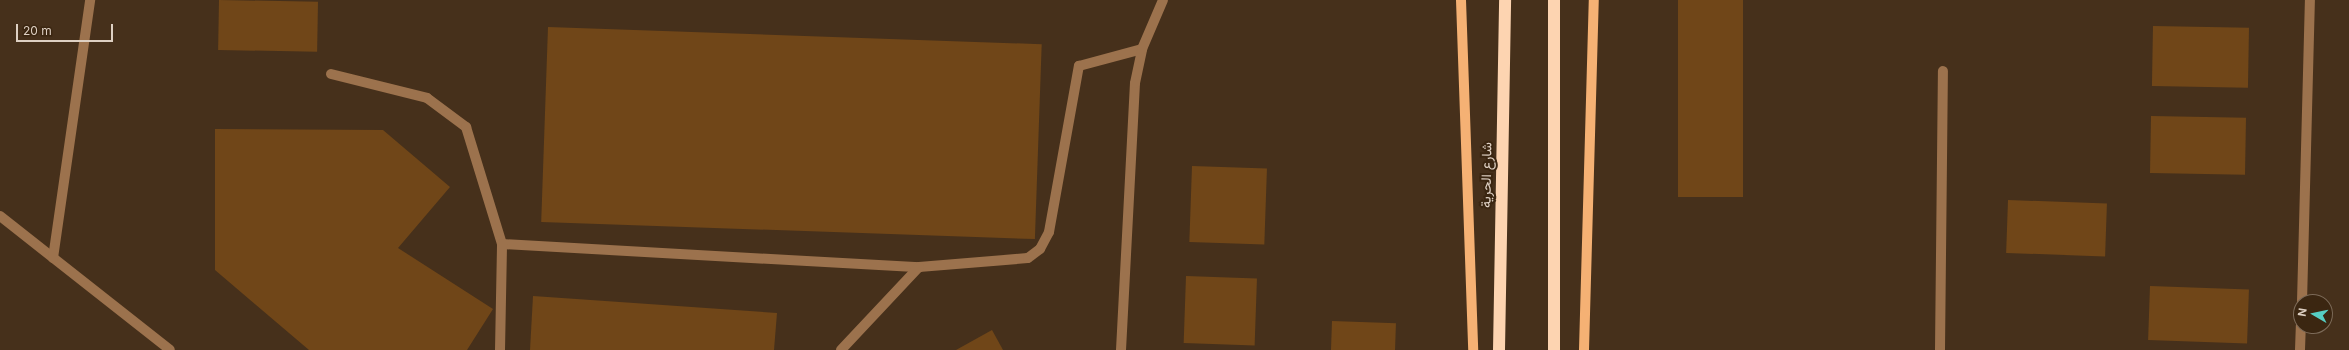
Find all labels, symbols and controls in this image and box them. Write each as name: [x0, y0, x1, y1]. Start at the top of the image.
scale bar: [18, 16, 115, 42]
text: 20 m: [23, 23, 52, 38]
street label: شارع الحرية: [1477, 142, 1495, 208]
north arrow: [2293, 294, 2333, 334]
text: N: [2295, 307, 2310, 318]

